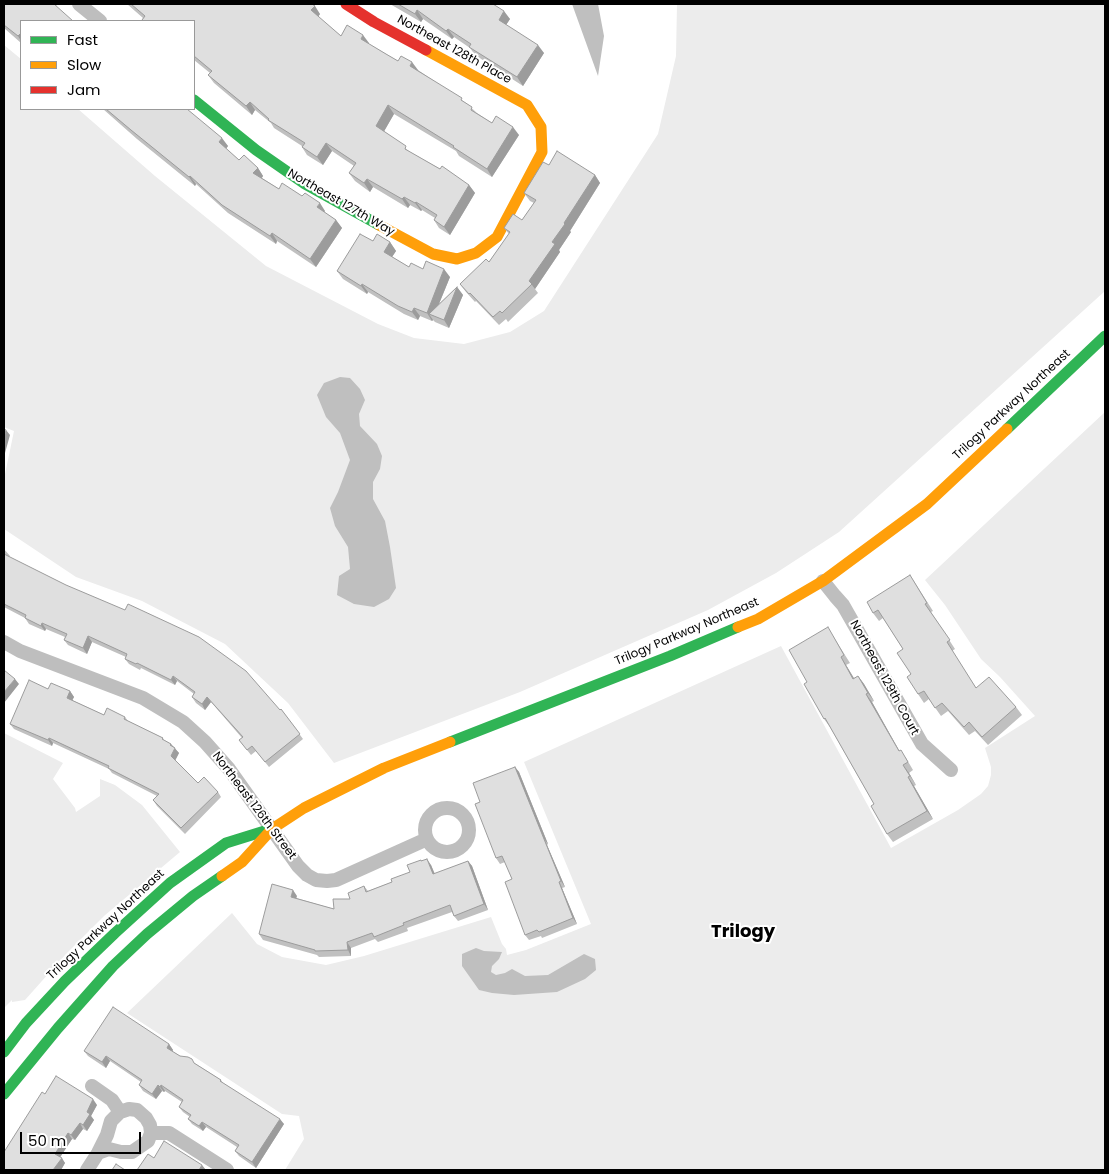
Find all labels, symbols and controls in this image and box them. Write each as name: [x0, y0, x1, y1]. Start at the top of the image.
street label: Northeast 128th Place: [394, 13, 514, 87]
legend: [20, 20, 195, 110]
text: Fast: [67, 29, 98, 50]
text: Slow: [67, 54, 101, 75]
text: Jam: [67, 79, 101, 100]
street label: Northeast 127th Way: [285, 166, 397, 240]
street label: Trilogy Parkway Northeast: [950, 347, 1074, 463]
street label: Trilogy Parkway Northeast: [613, 595, 761, 669]
street label: Northeast 129th Court: [846, 618, 922, 738]
street label: Northeast 126th Street: [209, 749, 299, 863]
street label: Trilogy Parkway Northeast: [44, 867, 168, 983]
district label: Trilogy: [711, 921, 775, 943]
scale bar: [22, 1122, 144, 1154]
text: 50 m: [28, 1130, 66, 1151]

